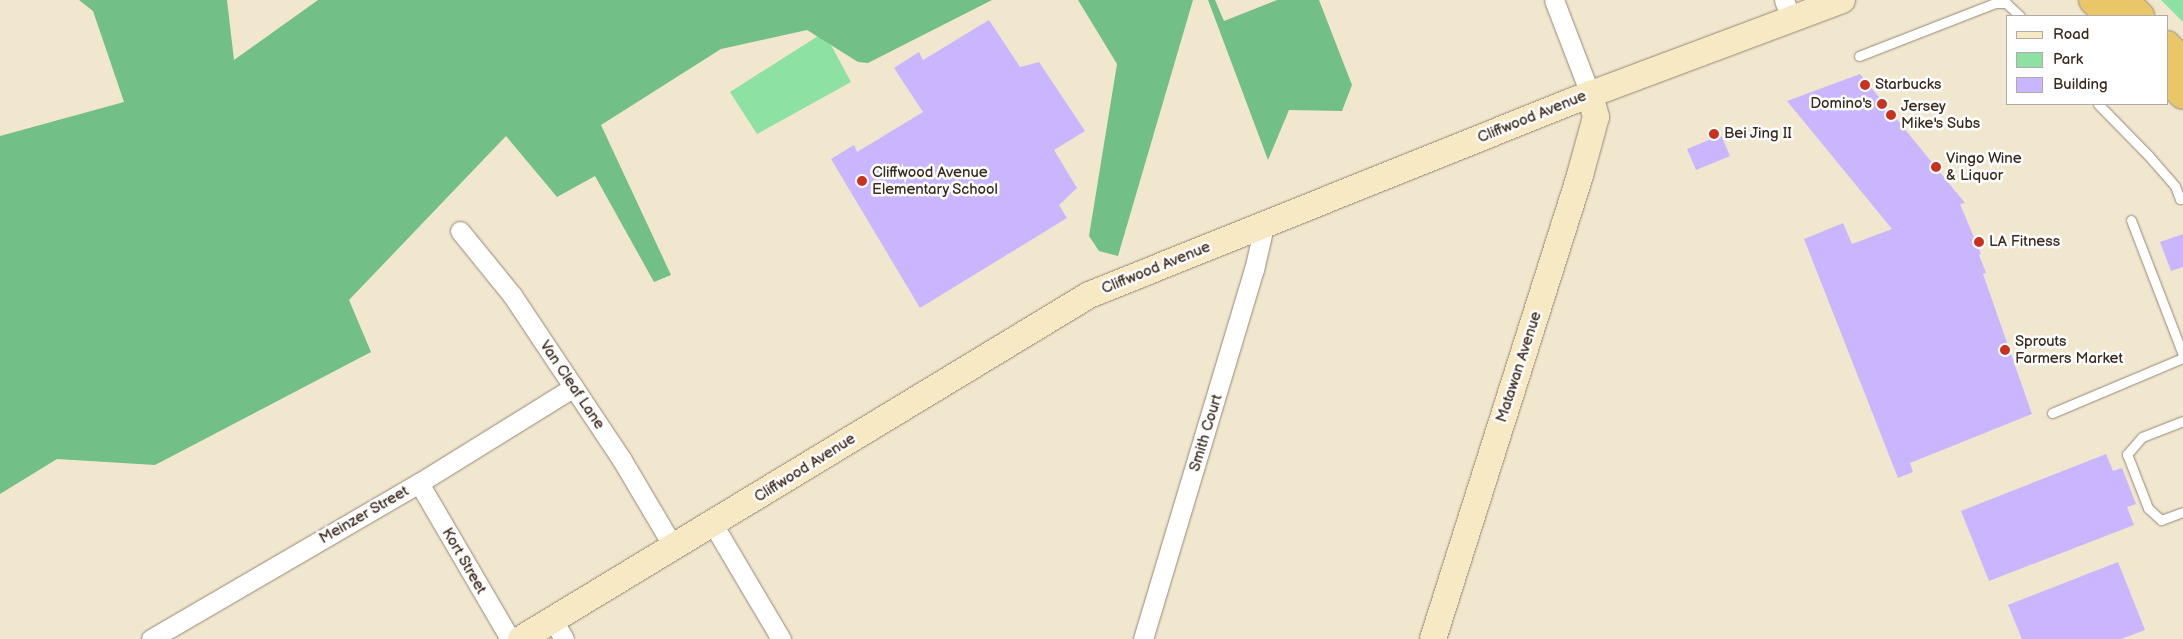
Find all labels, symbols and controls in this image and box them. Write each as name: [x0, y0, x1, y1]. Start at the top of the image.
legend: [2006, 15, 2168, 105]
text: Road: [2053, 25, 2089, 44]
text: Park: [2053, 50, 2083, 69]
text: Building: [2053, 75, 2108, 94]
place label: Starbucks: [1875, 76, 1942, 94]
marker: Starbucks: [1859, 79, 1871, 91]
street label: Cliffwood Avenue: [1475, 87, 1589, 147]
place label: Domino's: [1810, 95, 1872, 113]
place label: Jersey Mike's Subs: [1901, 97, 1981, 132]
marker: Domino's: [1876, 98, 1888, 110]
marker: Jersey Mike's Subs: [1885, 109, 1897, 121]
place label: Bei Jing II: [1724, 125, 1793, 143]
marker: Bei Jing II: [1708, 128, 1720, 140]
place label: Vingo Wine & Liquor: [1946, 149, 2022, 184]
marker: Vingo Wine & Liquor: [1930, 161, 1942, 173]
place label: Cliffwood Avenue Elementary School: [872, 163, 999, 198]
marker: Cliffwood Avenue Elementary School: [856, 175, 868, 187]
place label: LA Fitness: [1989, 233, 2060, 251]
marker: LA Fitness: [1973, 236, 1985, 248]
street label: Cliffwood Avenue: [1099, 238, 1213, 298]
street label: Matawan Avenue: [1493, 309, 1545, 425]
place label: Sprouts Farmers Market: [2015, 332, 2123, 367]
street label: Van Cleaf Lane: [536, 337, 608, 433]
marker: Sprouts Farmers Market: [1999, 344, 2011, 356]
street label: Smith Court: [1186, 392, 1226, 474]
street label: Cliffwood Avenue: [751, 430, 859, 506]
street label: Meinzer Street: [316, 482, 412, 548]
street label: Kort Street: [438, 525, 490, 597]

